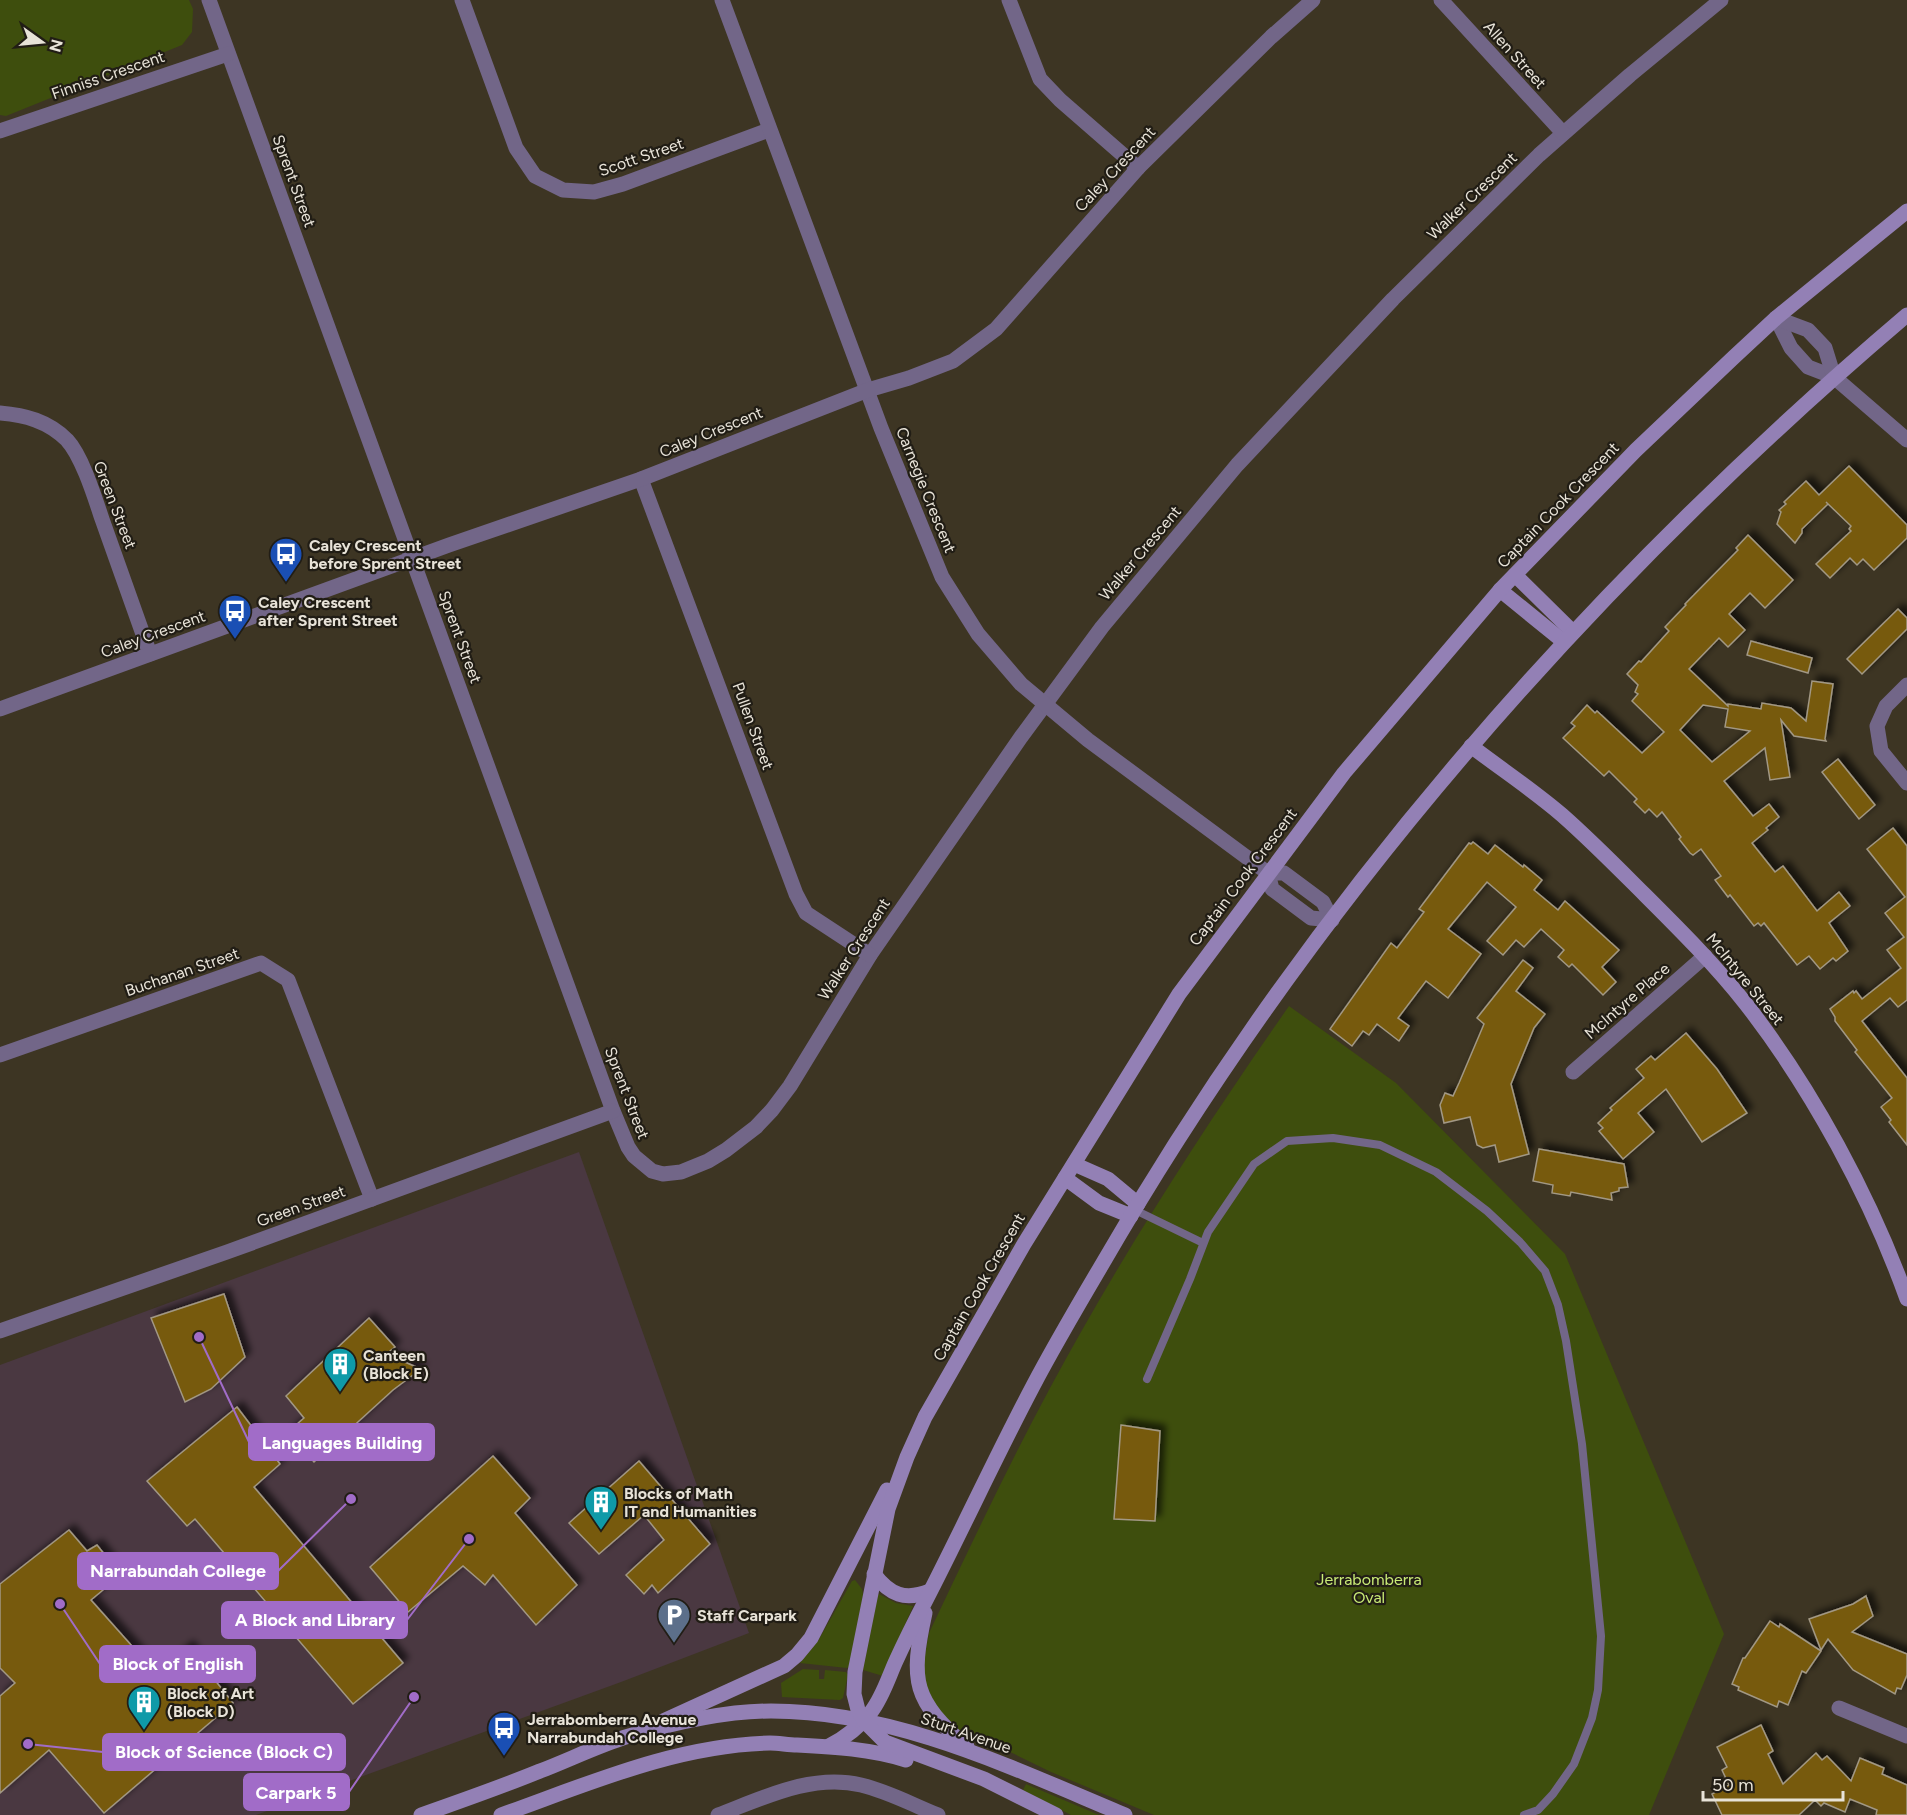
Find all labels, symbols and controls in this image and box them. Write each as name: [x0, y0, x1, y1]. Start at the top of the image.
north arrow: [12, 12, 72, 72]
street label: Allen Street: [1480, 17, 1550, 93]
text: N: [45, 37, 67, 54]
street label: Finniss Crescent: [49, 47, 167, 103]
street label: Caley Crescent: [1071, 122, 1159, 216]
street label: Sprent Street: [268, 132, 320, 230]
street label: Scott Street: [596, 134, 686, 180]
street label: Walker Crescent: [1423, 148, 1521, 244]
street label: Caley Crescent: [657, 403, 765, 461]
street label: Carnegie Crescent: [892, 424, 960, 556]
street label: Captain Cook Crescent: [1493, 438, 1623, 572]
street label: Green Street: [90, 458, 140, 552]
street label: Walker Crescent: [1095, 502, 1185, 604]
bus stop icon: Caley Crescent before Sprent Street: [268, 536, 304, 583]
place label: Caley Crescent before Sprent Street: [309, 536, 461, 573]
street label: Sprent Street: [434, 588, 486, 686]
bus stop icon: Caley Crescent after Sprent Street: [217, 593, 253, 640]
place label: Caley Crescent after Sprent Street: [258, 593, 398, 630]
street label: Caley Crescent: [98, 606, 208, 662]
street label: Pullen Street: [728, 680, 778, 772]
street label: Captain Cook Crescent: [1185, 805, 1301, 949]
street label: Walker Crescent: [814, 895, 894, 1003]
street label: McIntyre Street: [1702, 929, 1788, 1029]
street label: Buchanan Street: [123, 944, 241, 1000]
street label: McIntyre Place: [1581, 959, 1674, 1043]
street label: Sprent Street: [601, 1044, 653, 1142]
street label: Green Street: [254, 1181, 348, 1231]
street label: Captain Cook Crescent: [929, 1210, 1029, 1364]
building icon: Canteen (Block E): [322, 1346, 358, 1393]
place label: Canteen (Block E): [363, 1346, 429, 1383]
callout: Languages Building: [249, 1424, 434, 1460]
text: Languages Building: [262, 1432, 422, 1454]
building icon: Blocks of Math IT and Humanities: [583, 1484, 619, 1531]
place label: Blocks of Math IT and Humanities: [624, 1484, 757, 1521]
callout: Narrabundah College: [78, 1553, 278, 1589]
text: Narrabundah College: [90, 1560, 266, 1582]
park label: Jerrabomberra Oval: [1316, 1570, 1422, 1607]
parking icon: Staff Carpark: [656, 1597, 692, 1644]
callout: A Block and Library: [222, 1602, 407, 1638]
place label: Staff Carpark: [697, 1606, 797, 1625]
text: A Block and Library: [235, 1609, 396, 1631]
callout: Block of English: [100, 1646, 255, 1682]
text: Block of English: [113, 1653, 243, 1675]
building icon: Block of Art (Block D): [126, 1684, 162, 1731]
place label: Block of Art (Block D): [167, 1684, 255, 1721]
street label: Sturt Avenue: [918, 1709, 1014, 1757]
bus stop icon: Jerrabomberra Avenue Narrabundah College: [486, 1710, 522, 1757]
place label: Jerrabomberra Avenue Narrabundah College: [527, 1710, 696, 1747]
callout: Block of Science (Block C): [103, 1734, 345, 1770]
text: Block of Science (Block C): [115, 1741, 333, 1763]
scale bar: [1703, 1764, 1842, 1802]
callout: Carpark 5: [244, 1774, 349, 1810]
text: 50 m: [1712, 1774, 1754, 1796]
text: Carpark 5: [255, 1782, 337, 1804]

